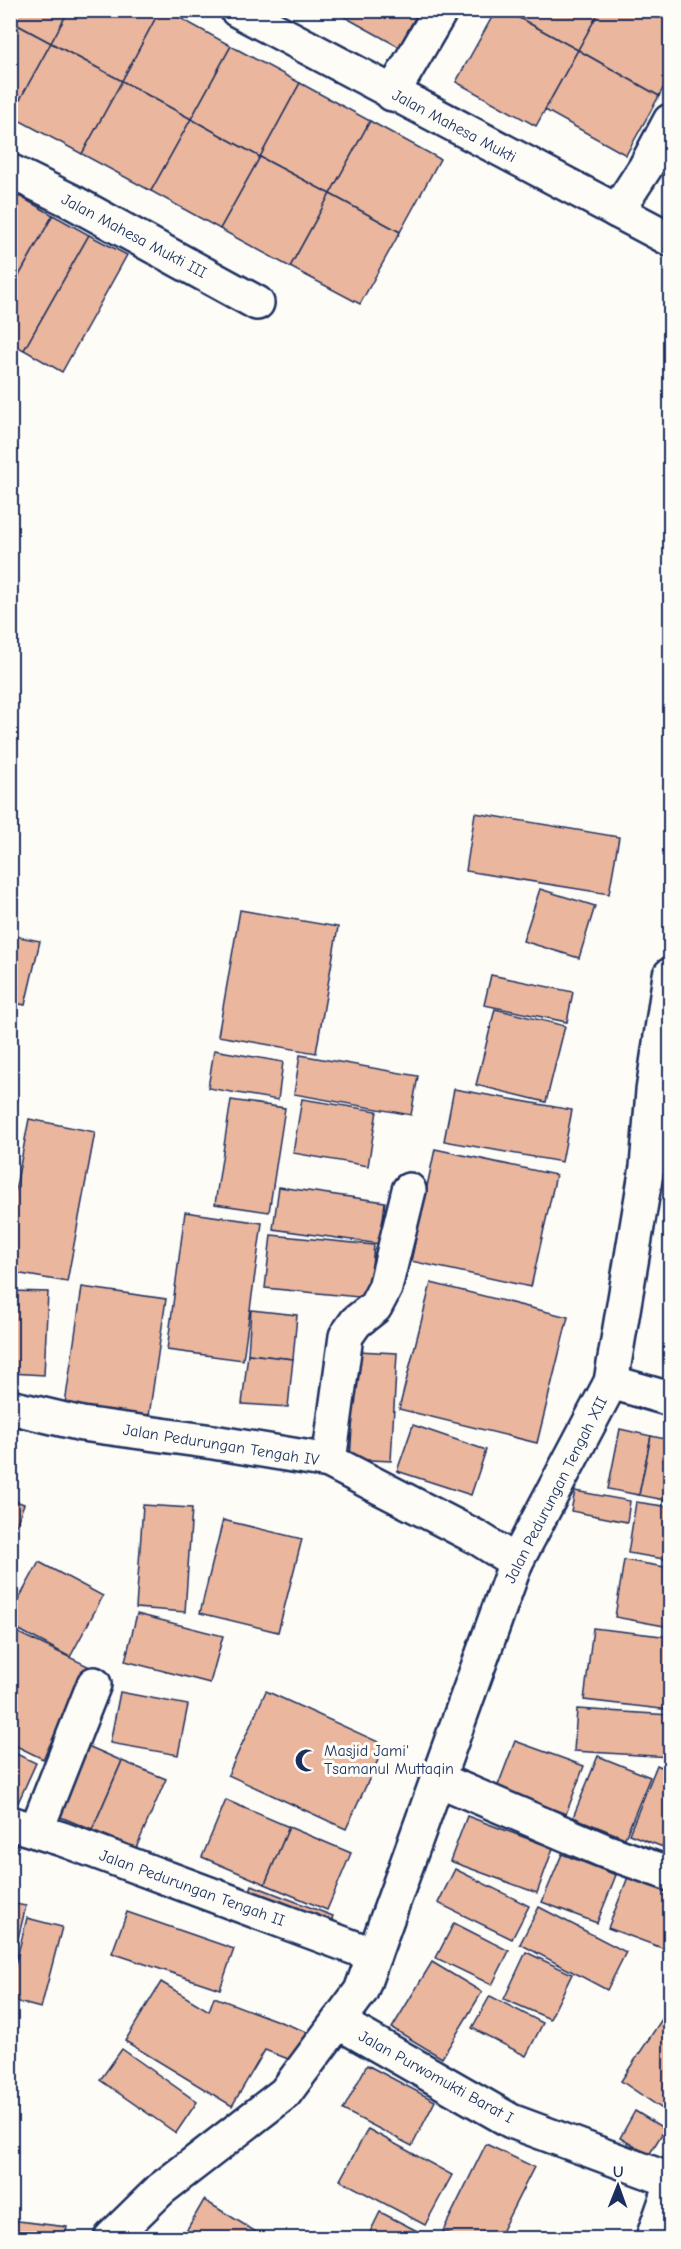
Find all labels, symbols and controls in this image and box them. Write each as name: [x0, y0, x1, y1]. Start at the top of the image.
street label: Jalan Mahesa Mukti: [389, 86, 519, 166]
street label: Jalan Mahesa Mukti III: [58, 190, 210, 282]
street label: Jalan Pedurungan Tengah XII: [501, 1394, 611, 1586]
street label: Jalan Pedurungan Tengah IV: [122, 1421, 321, 1469]
place label: Masjid Jami' Tsamanul Muttaqin: [324, 1742, 454, 1778]
mosque icon: Masjid Jami' Tsamanul Muttaqin: [293, 1747, 319, 1773]
street label: Jalan Pedurungan Tengah II: [97, 1846, 287, 1930]
street label: Jalan Purwomukti Barat I: [355, 2027, 517, 2127]
north arrow: [588, 2156, 648, 2216]
text: U: [613, 2163, 624, 2181]

